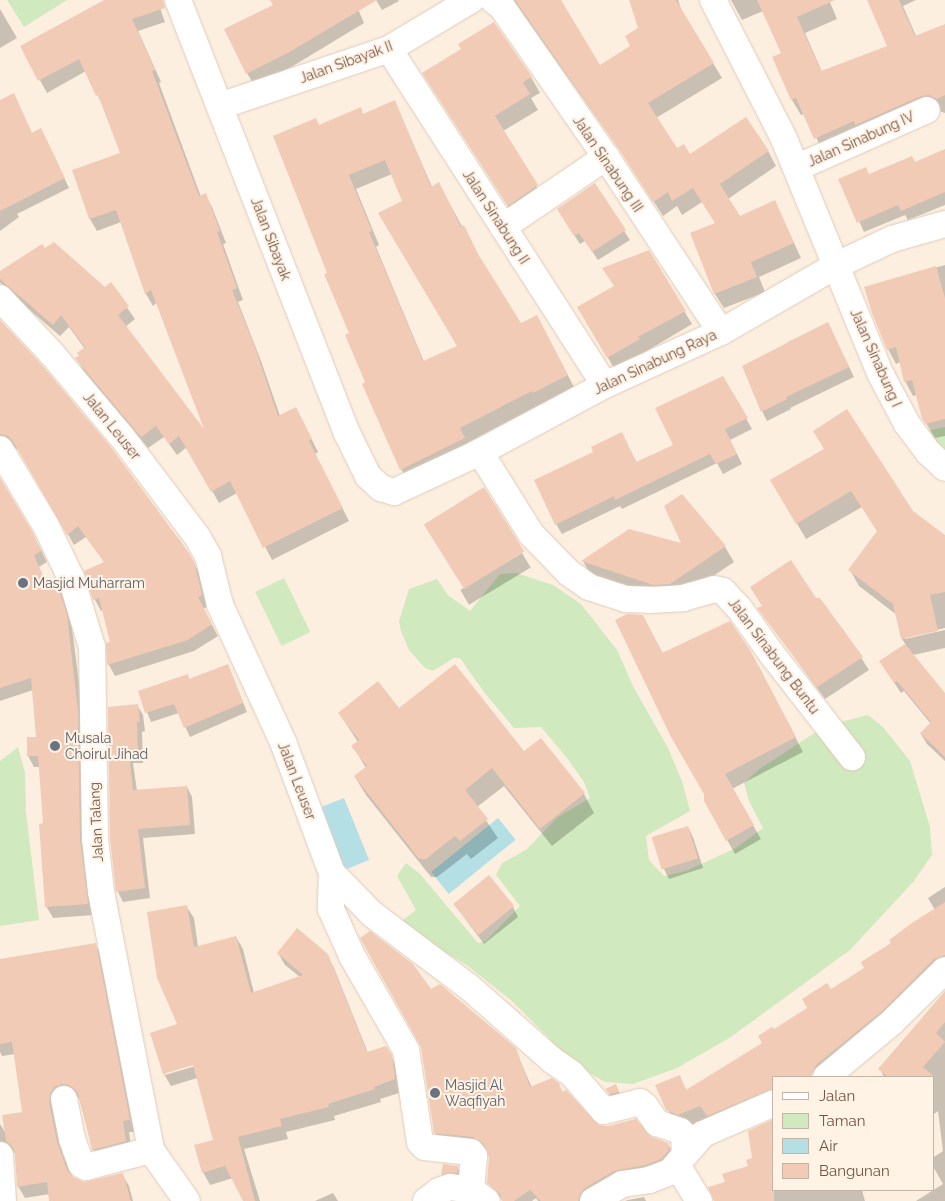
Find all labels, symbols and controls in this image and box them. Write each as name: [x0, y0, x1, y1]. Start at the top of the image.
street label: Jalan Sibayak II: [297, 37, 395, 87]
street label: Jalan Sinabung IV: [805, 108, 917, 170]
street label: Jalan Sinabung III: [570, 113, 646, 215]
street label: Jalan Sinabung II: [459, 167, 533, 267]
street label: Jalan Sibayak: [247, 195, 295, 283]
street label: Jalan Sinabung I: [847, 306, 905, 410]
street label: Jalan Sinabung Raya: [591, 326, 719, 398]
street label: Jalan Leuser: [80, 389, 144, 463]
place label: Masjid Muharram: [33, 575, 145, 591]
marker: Masjid Muharram: [17, 577, 29, 589]
street label: Jalan Sinabung Buntu: [725, 595, 823, 717]
place label: Musala Choirul Jihad: [65, 730, 149, 762]
marker: Musala Choirul Jihad: [49, 740, 61, 752]
street label: Jalan Leuser: [274, 740, 320, 822]
street label: Jalan Talang: [86, 781, 106, 863]
legend: [772, 1076, 935, 1191]
place label: Masjid Al Waqfiyah: [445, 1077, 505, 1110]
marker: Masjid Al Waqfiyah: [429, 1087, 441, 1099]
text: Jalan: [819, 1087, 855, 1105]
text: Taman: [819, 1112, 865, 1130]
text: Air: [819, 1137, 838, 1155]
text: Bangunan: [819, 1162, 890, 1180]

